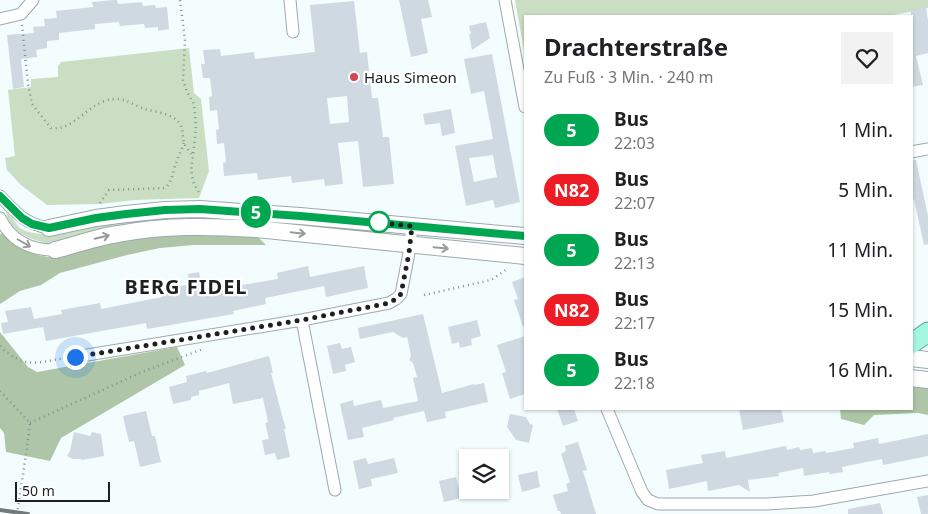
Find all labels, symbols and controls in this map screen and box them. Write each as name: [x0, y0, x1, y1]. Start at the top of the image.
text: Drachterstraße: [544, 30, 728, 63]
button: heart: [841, 32, 893, 84]
text: Zu Fuß · 3 Min. · 240 m: [544, 66, 713, 88]
place label: Haus Simeon: [364, 67, 457, 87]
marker: Haus Simeon: [348, 71, 360, 83]
text: Bus: [614, 106, 649, 132]
text: 1 Min.: [838, 117, 893, 143]
text: 5: [566, 118, 577, 142]
text: 22:03: [614, 132, 655, 154]
text: Bus: [614, 166, 649, 192]
text: 5 Min.: [838, 177, 893, 203]
text: N82: [554, 178, 589, 202]
text: 22:07: [614, 192, 655, 214]
line badge: 5: [240, 196, 272, 228]
text: 5: [251, 200, 261, 224]
unlabelled marker: [368, 211, 390, 233]
text: Bus: [614, 226, 649, 252]
one-way arrow: [290, 228, 306, 238]
one-way arrow: [93, 232, 109, 241]
text: 11 Min.: [827, 237, 893, 263]
text: 5: [566, 238, 577, 262]
one-way arrow: [16, 239, 31, 248]
one-way arrow: [432, 243, 448, 252]
text: 22:13: [614, 252, 655, 274]
district label: BERG FIDEL: [124, 273, 248, 300]
text: Bus: [614, 286, 649, 312]
text: 15 Min.: [827, 297, 893, 323]
text: N82: [554, 298, 589, 322]
text: 22:17: [614, 312, 655, 334]
your location: [63, 345, 88, 370]
text: Bus: [614, 346, 649, 372]
text: 16 Min.: [827, 357, 893, 383]
text: 5: [566, 358, 577, 382]
text: 22:18: [614, 372, 655, 394]
map controls: [459, 449, 509, 499]
button: layers: [459, 449, 509, 499]
scale bar: [15, 479, 110, 502]
text: 50 m: [22, 481, 55, 500]

